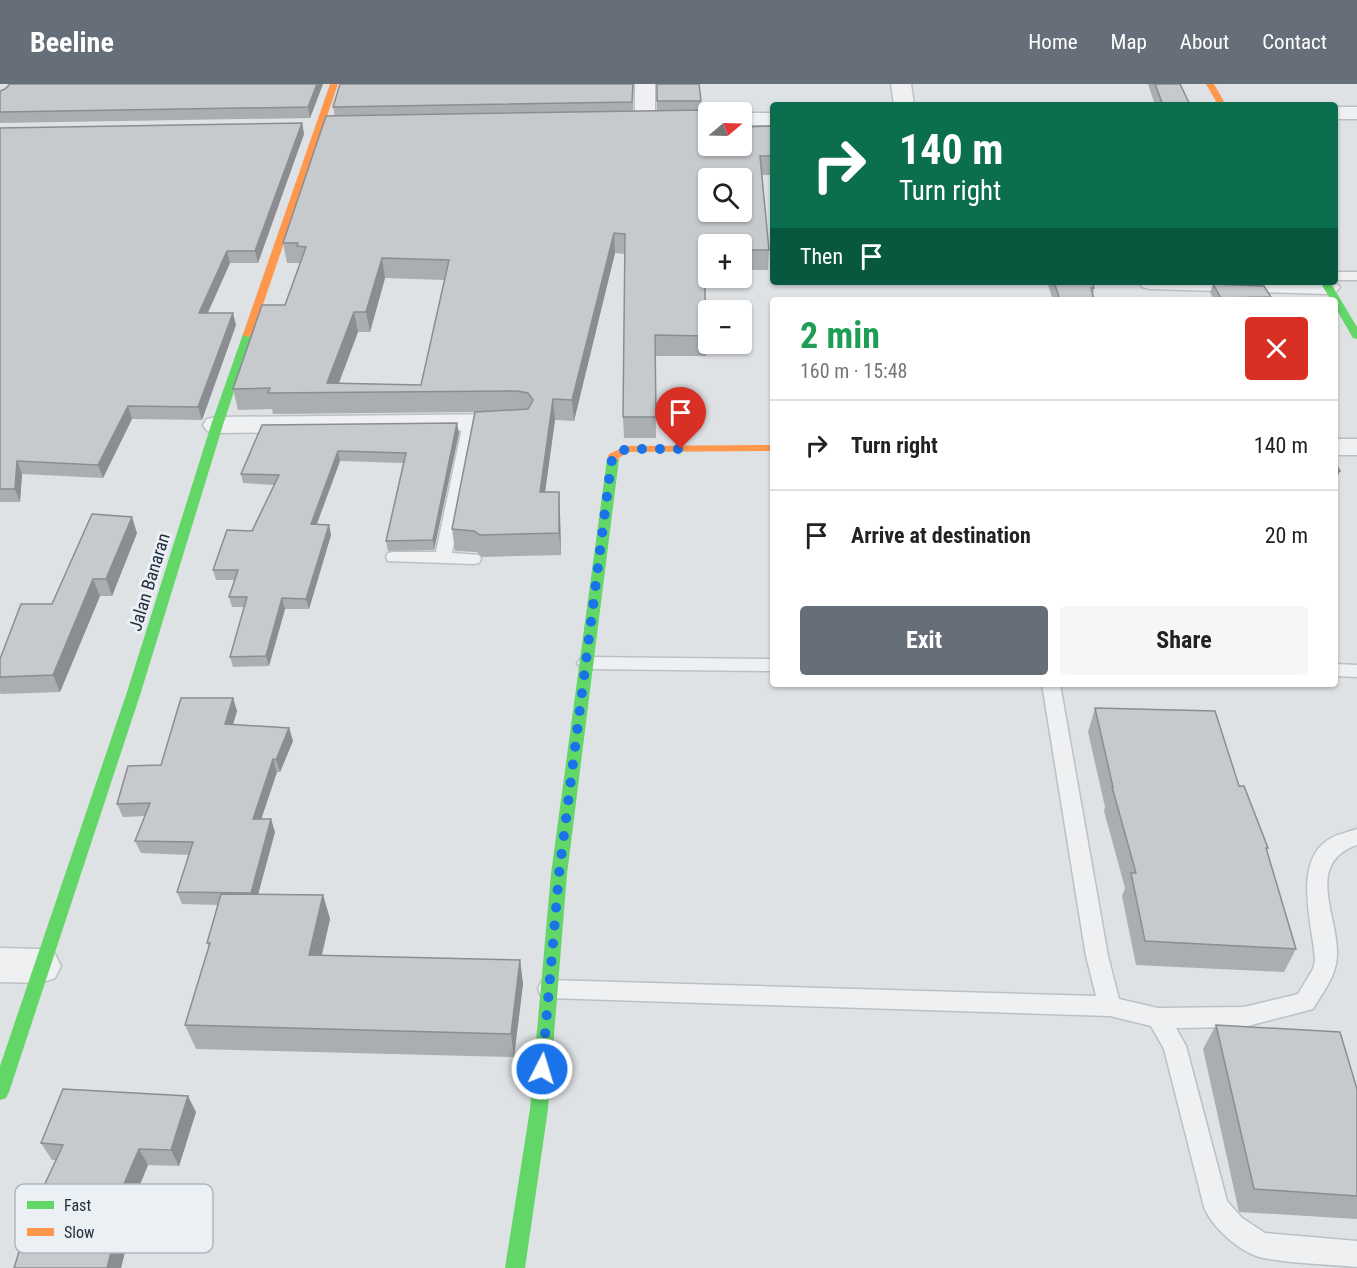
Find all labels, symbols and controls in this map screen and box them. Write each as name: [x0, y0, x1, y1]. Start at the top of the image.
text: Beeline: [30, 26, 114, 59]
text: Home: [1028, 30, 1078, 54]
text: Map: [1111, 30, 1147, 54]
text: About: [1180, 30, 1229, 54]
text: Contact: [1262, 30, 1327, 54]
north arrow: [698, 102, 752, 156]
map controls: [698, 102, 752, 354]
text: 140 m: [899, 125, 1004, 174]
icon: right: [800, 126, 878, 204]
button: search: [698, 168, 752, 222]
text: Turn right: [899, 175, 1001, 207]
button: +: [698, 234, 752, 288]
icon: arrive: [855, 240, 888, 273]
text: Then: [800, 244, 843, 269]
button: −: [698, 300, 752, 354]
text: 2 min: [800, 315, 880, 357]
button: close: [1245, 317, 1308, 380]
text: 160 m · 15:48: [800, 359, 907, 383]
pin: [655, 387, 706, 449]
icon: arrive: [664, 396, 697, 429]
icon: right: [800, 429, 833, 462]
text: Turn right: [851, 433, 938, 458]
text: 140 m: [1254, 433, 1308, 458]
icon: arrive: [800, 519, 833, 552]
text: Arrive at destination: [851, 523, 1031, 548]
text: 20 m: [1265, 523, 1308, 548]
street label: Jalan Banaran: [124, 531, 174, 633]
button: Exit: [800, 606, 1048, 675]
button: Share: [1060, 606, 1308, 675]
position arrow: [510, 1037, 574, 1101]
legend: [15, 1184, 213, 1253]
text: Fast: [64, 1196, 91, 1215]
text: Slow: [64, 1223, 94, 1242]

